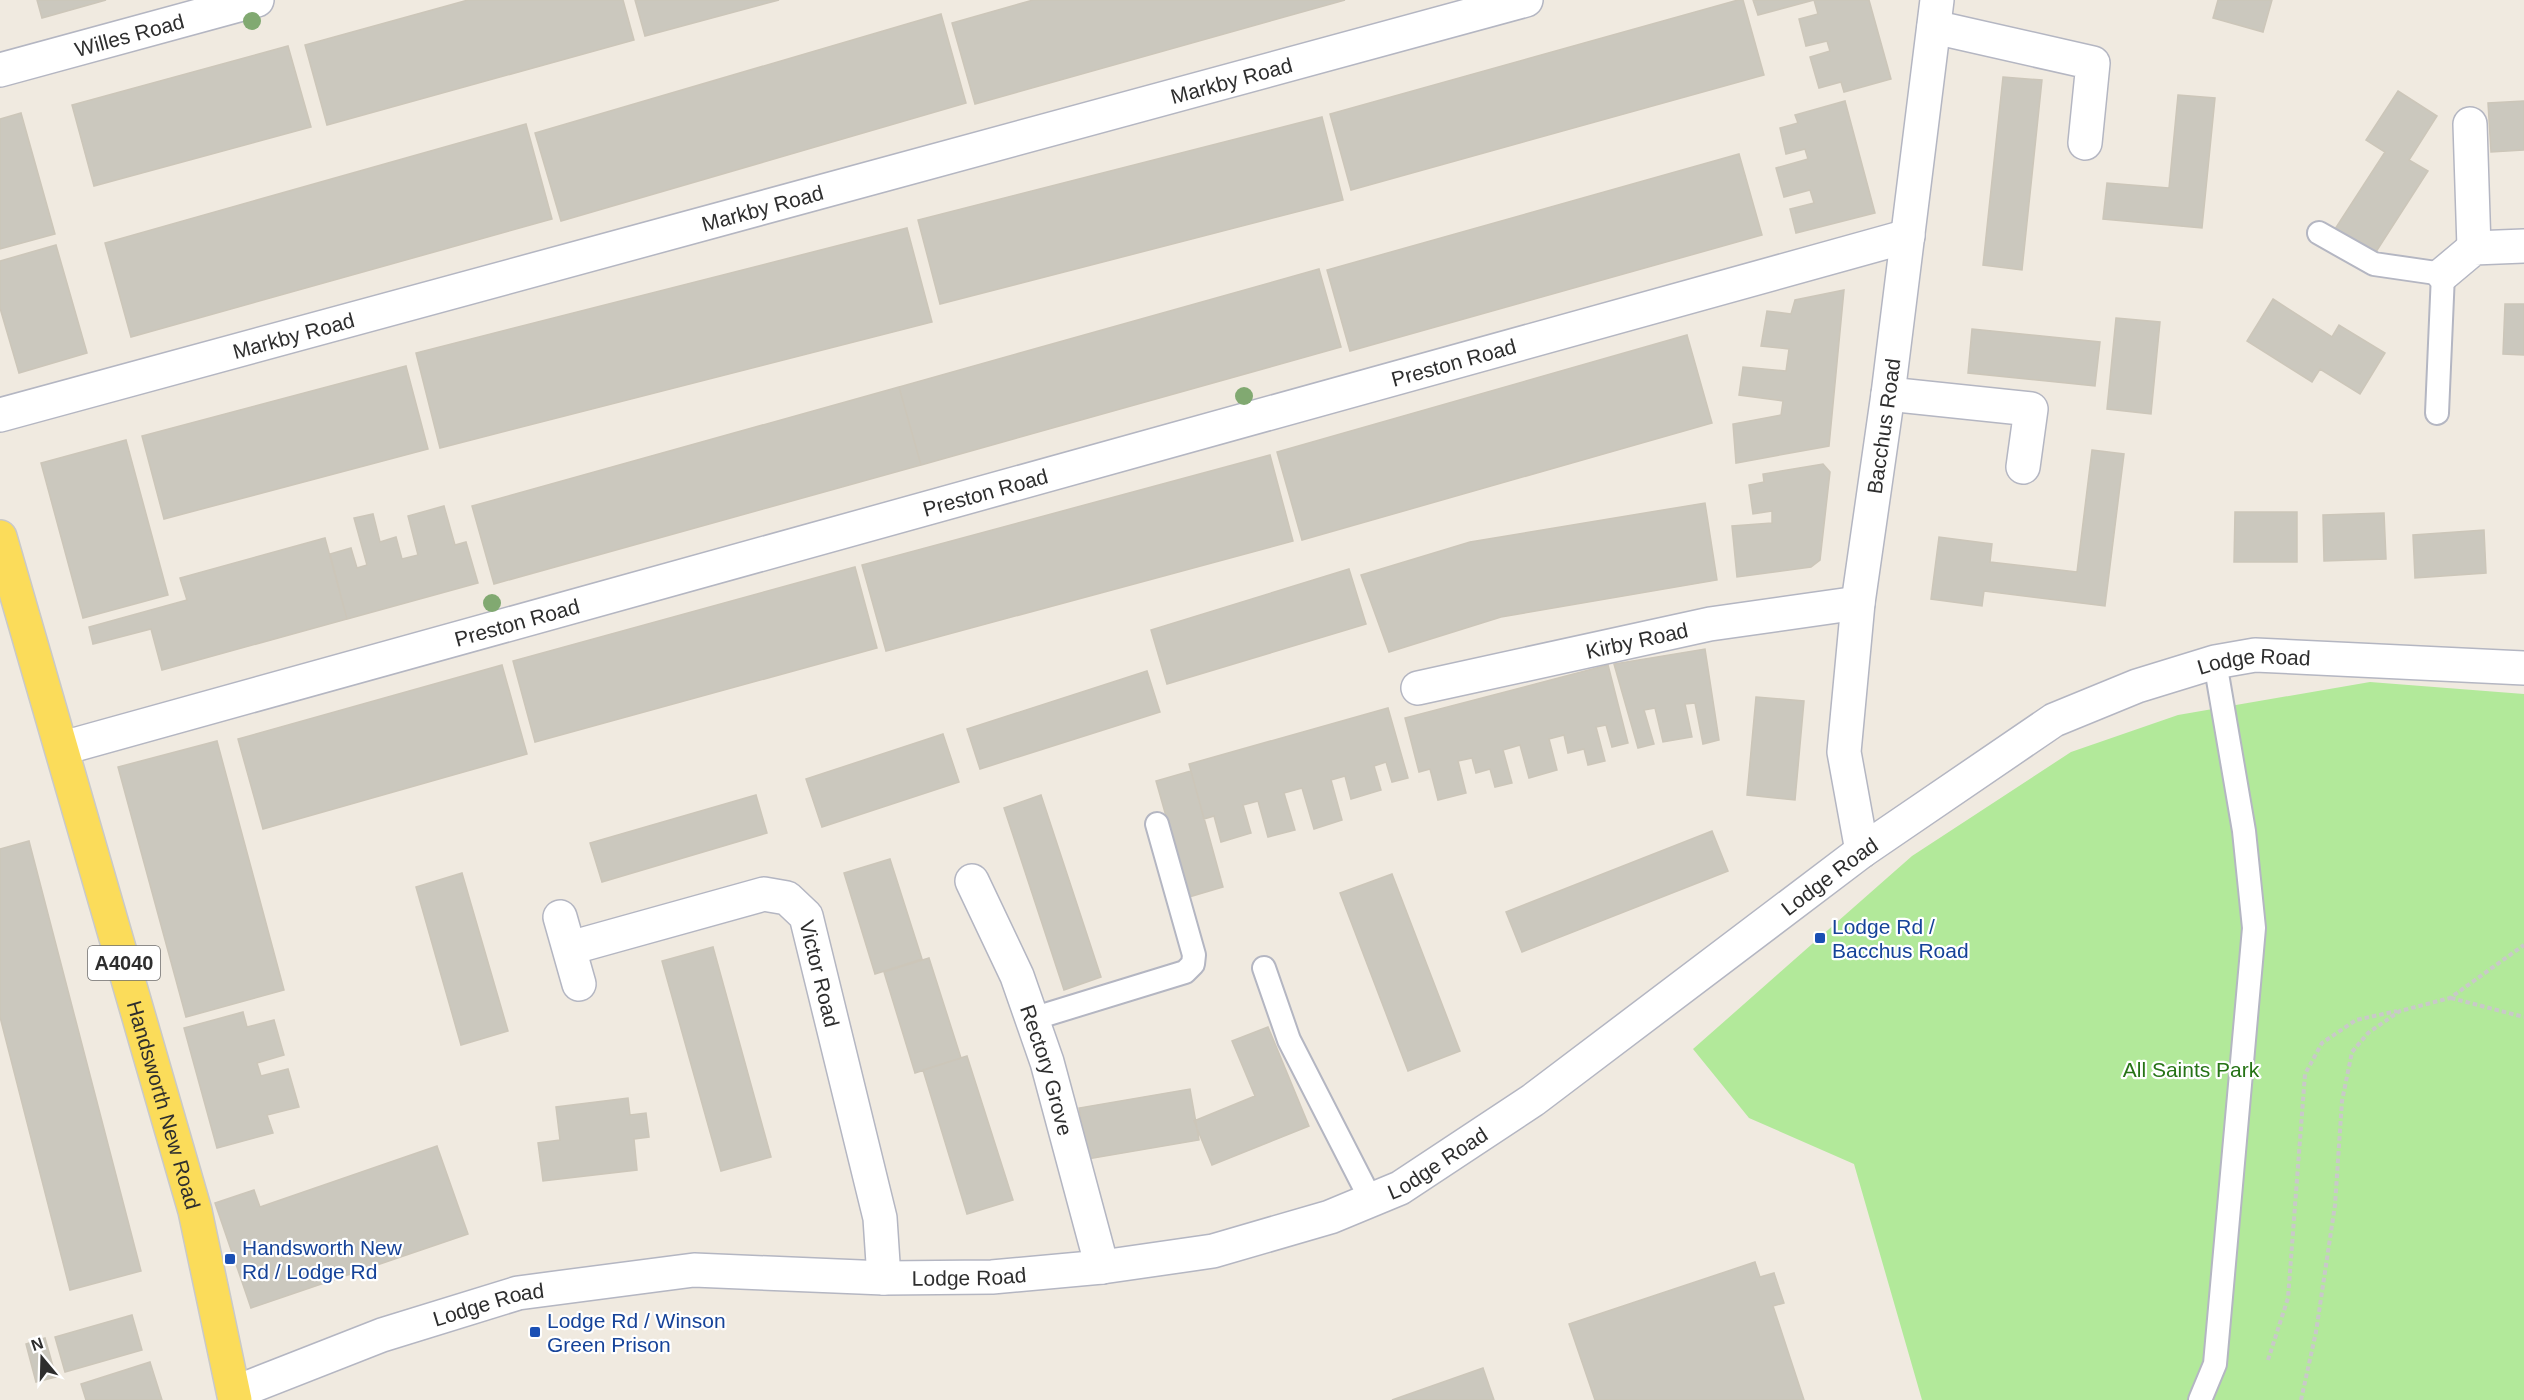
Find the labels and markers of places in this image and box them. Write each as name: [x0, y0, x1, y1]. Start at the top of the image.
place label: Lodge Rd / Bacchus Road: [1832, 915, 1969, 962]
marker: Lodge Rd / Bacchus Road: [1813, 931, 1827, 945]
place label: Handsworth New Rd / Lodge Rd: [242, 1236, 403, 1283]
marker: Handsworth New Rd / Lodge Rd: [223, 1252, 237, 1266]
place label: Lodge Rd / Winson Green Prison: [547, 1309, 726, 1356]
marker: Lodge Rd / Winson Green Prison: [528, 1325, 542, 1339]

